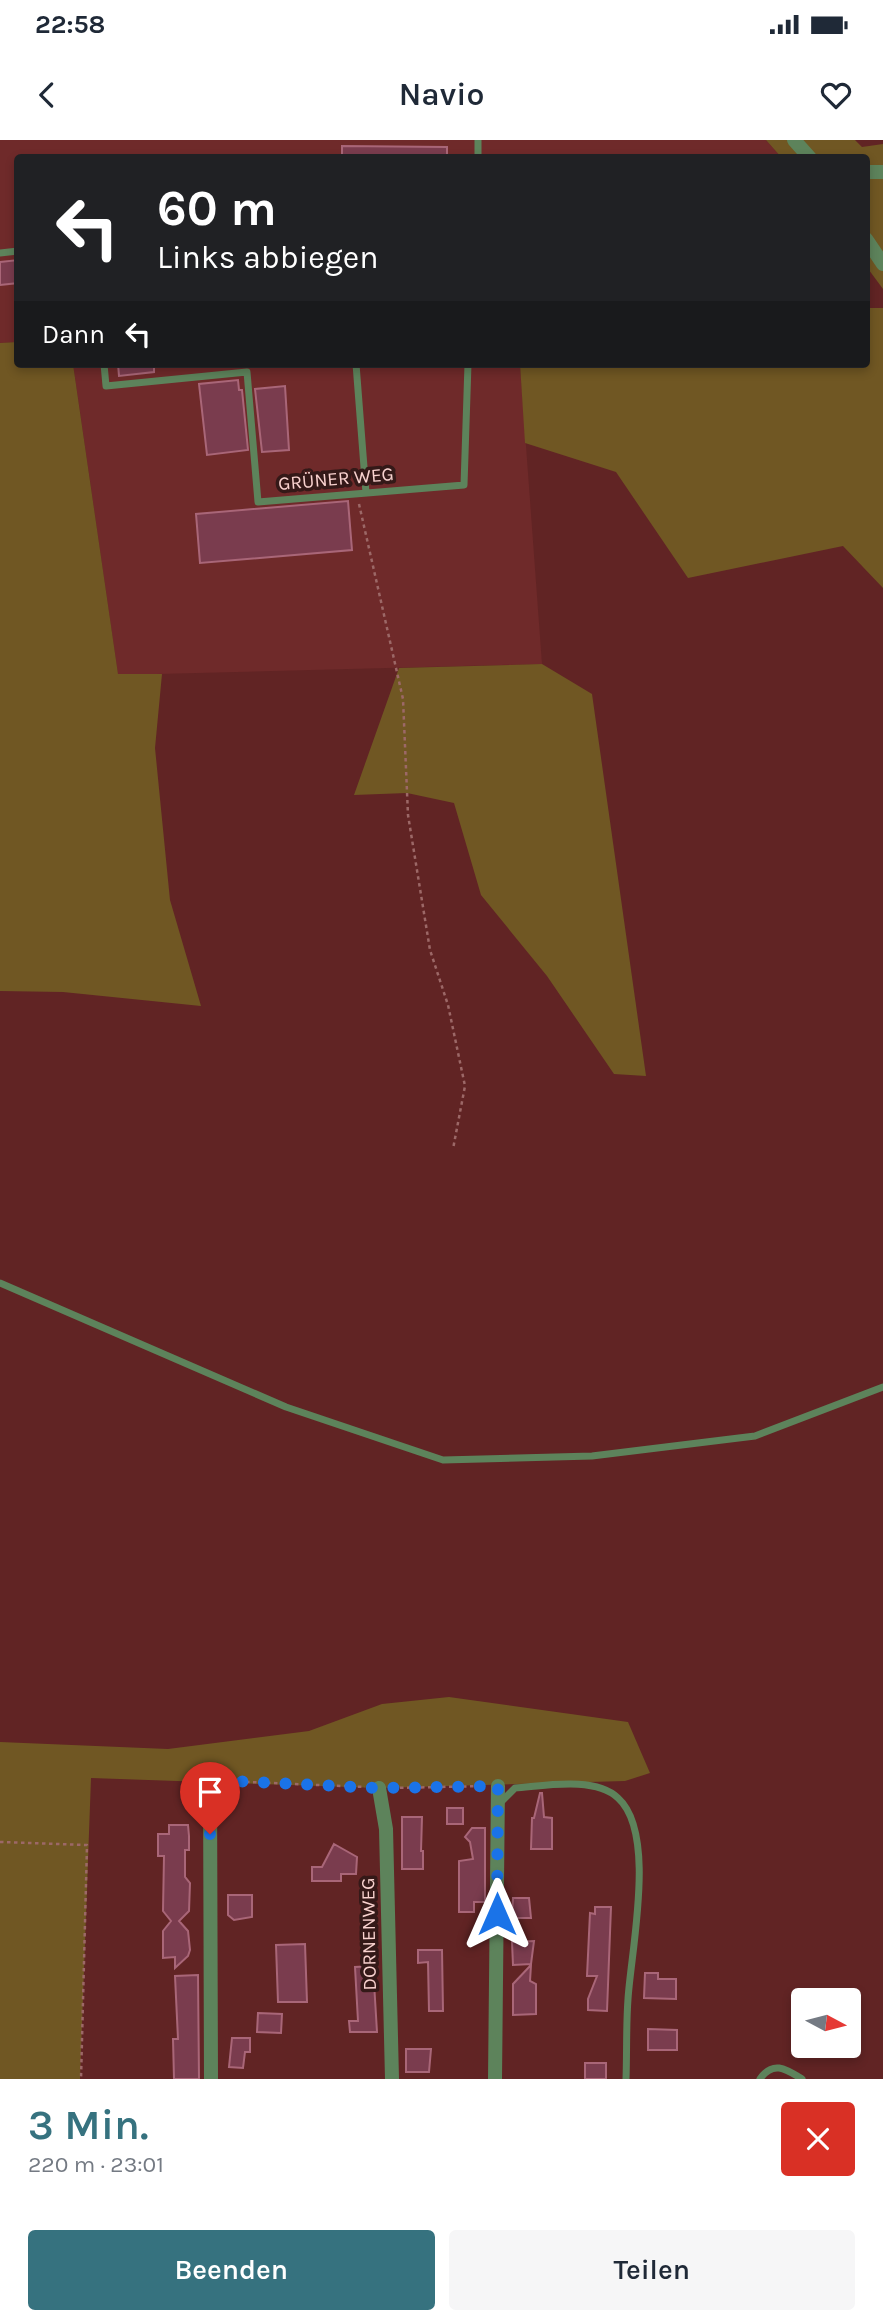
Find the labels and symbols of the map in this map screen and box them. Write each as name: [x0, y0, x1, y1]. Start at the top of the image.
street label: GRÜNER WEG: [277, 463, 395, 495]
pin: [180, 1762, 240, 1834]
street label: DORNENWEG: [357, 1877, 381, 1991]
position arrow: [460, 1877, 534, 1951]
north arrow: [791, 1988, 861, 2058]

